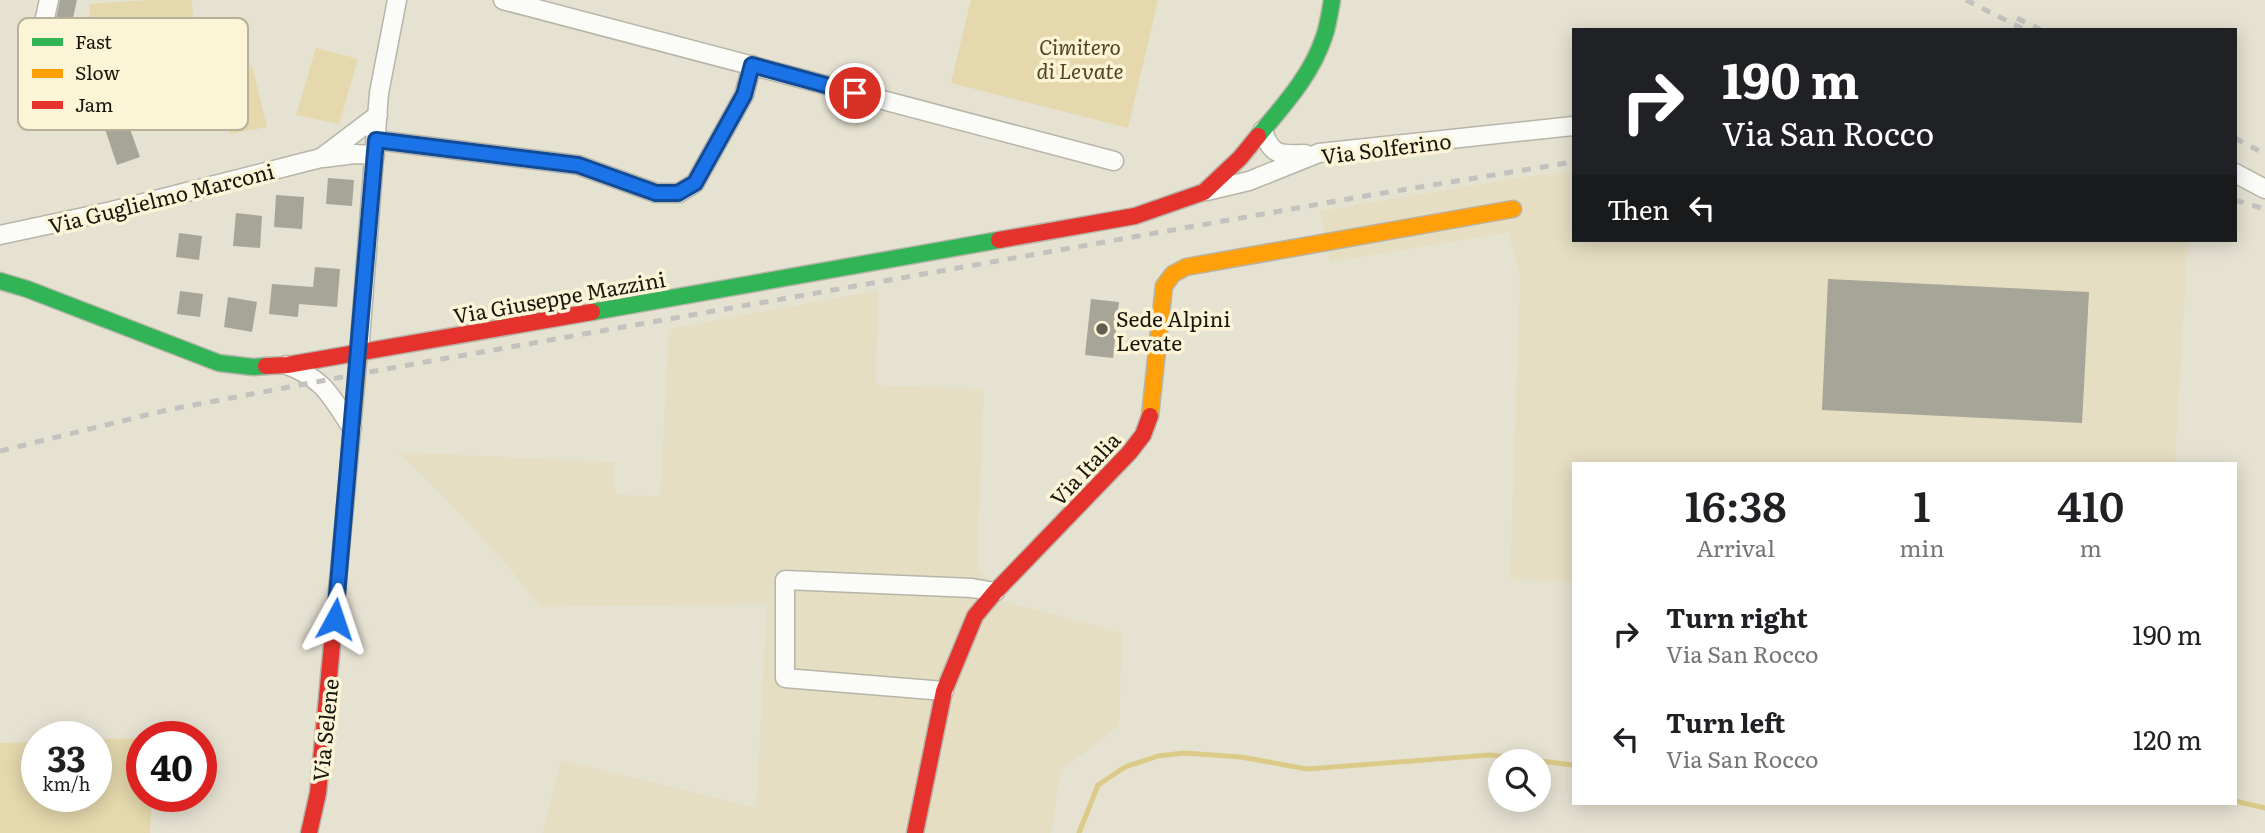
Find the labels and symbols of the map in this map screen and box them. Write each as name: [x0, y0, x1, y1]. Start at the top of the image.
legend: [18, 18, 248, 130]
text: Fast: [75, 27, 112, 55]
park label: Cimitero di Levate: [1037, 30, 1123, 85]
text: Slow: [75, 58, 120, 86]
pin: [825, 63, 885, 123]
text: Jam: [75, 90, 113, 118]
street label: Via Solferino: [1319, 124, 1453, 170]
street label: Via Guglielmo Marconi: [45, 154, 277, 240]
street label: Via Giuseppe Mazzini: [450, 262, 668, 330]
place label: Sede Alpini Levate: [1116, 302, 1230, 357]
marker: Sede Alpini Levate: [1094, 321, 1110, 337]
street label: Via Italia: [1042, 424, 1127, 512]
position arrow: [298, 582, 372, 656]
street label: Via Selene: [303, 677, 345, 783]
speed limit sign: 40: [126, 721, 217, 812]

